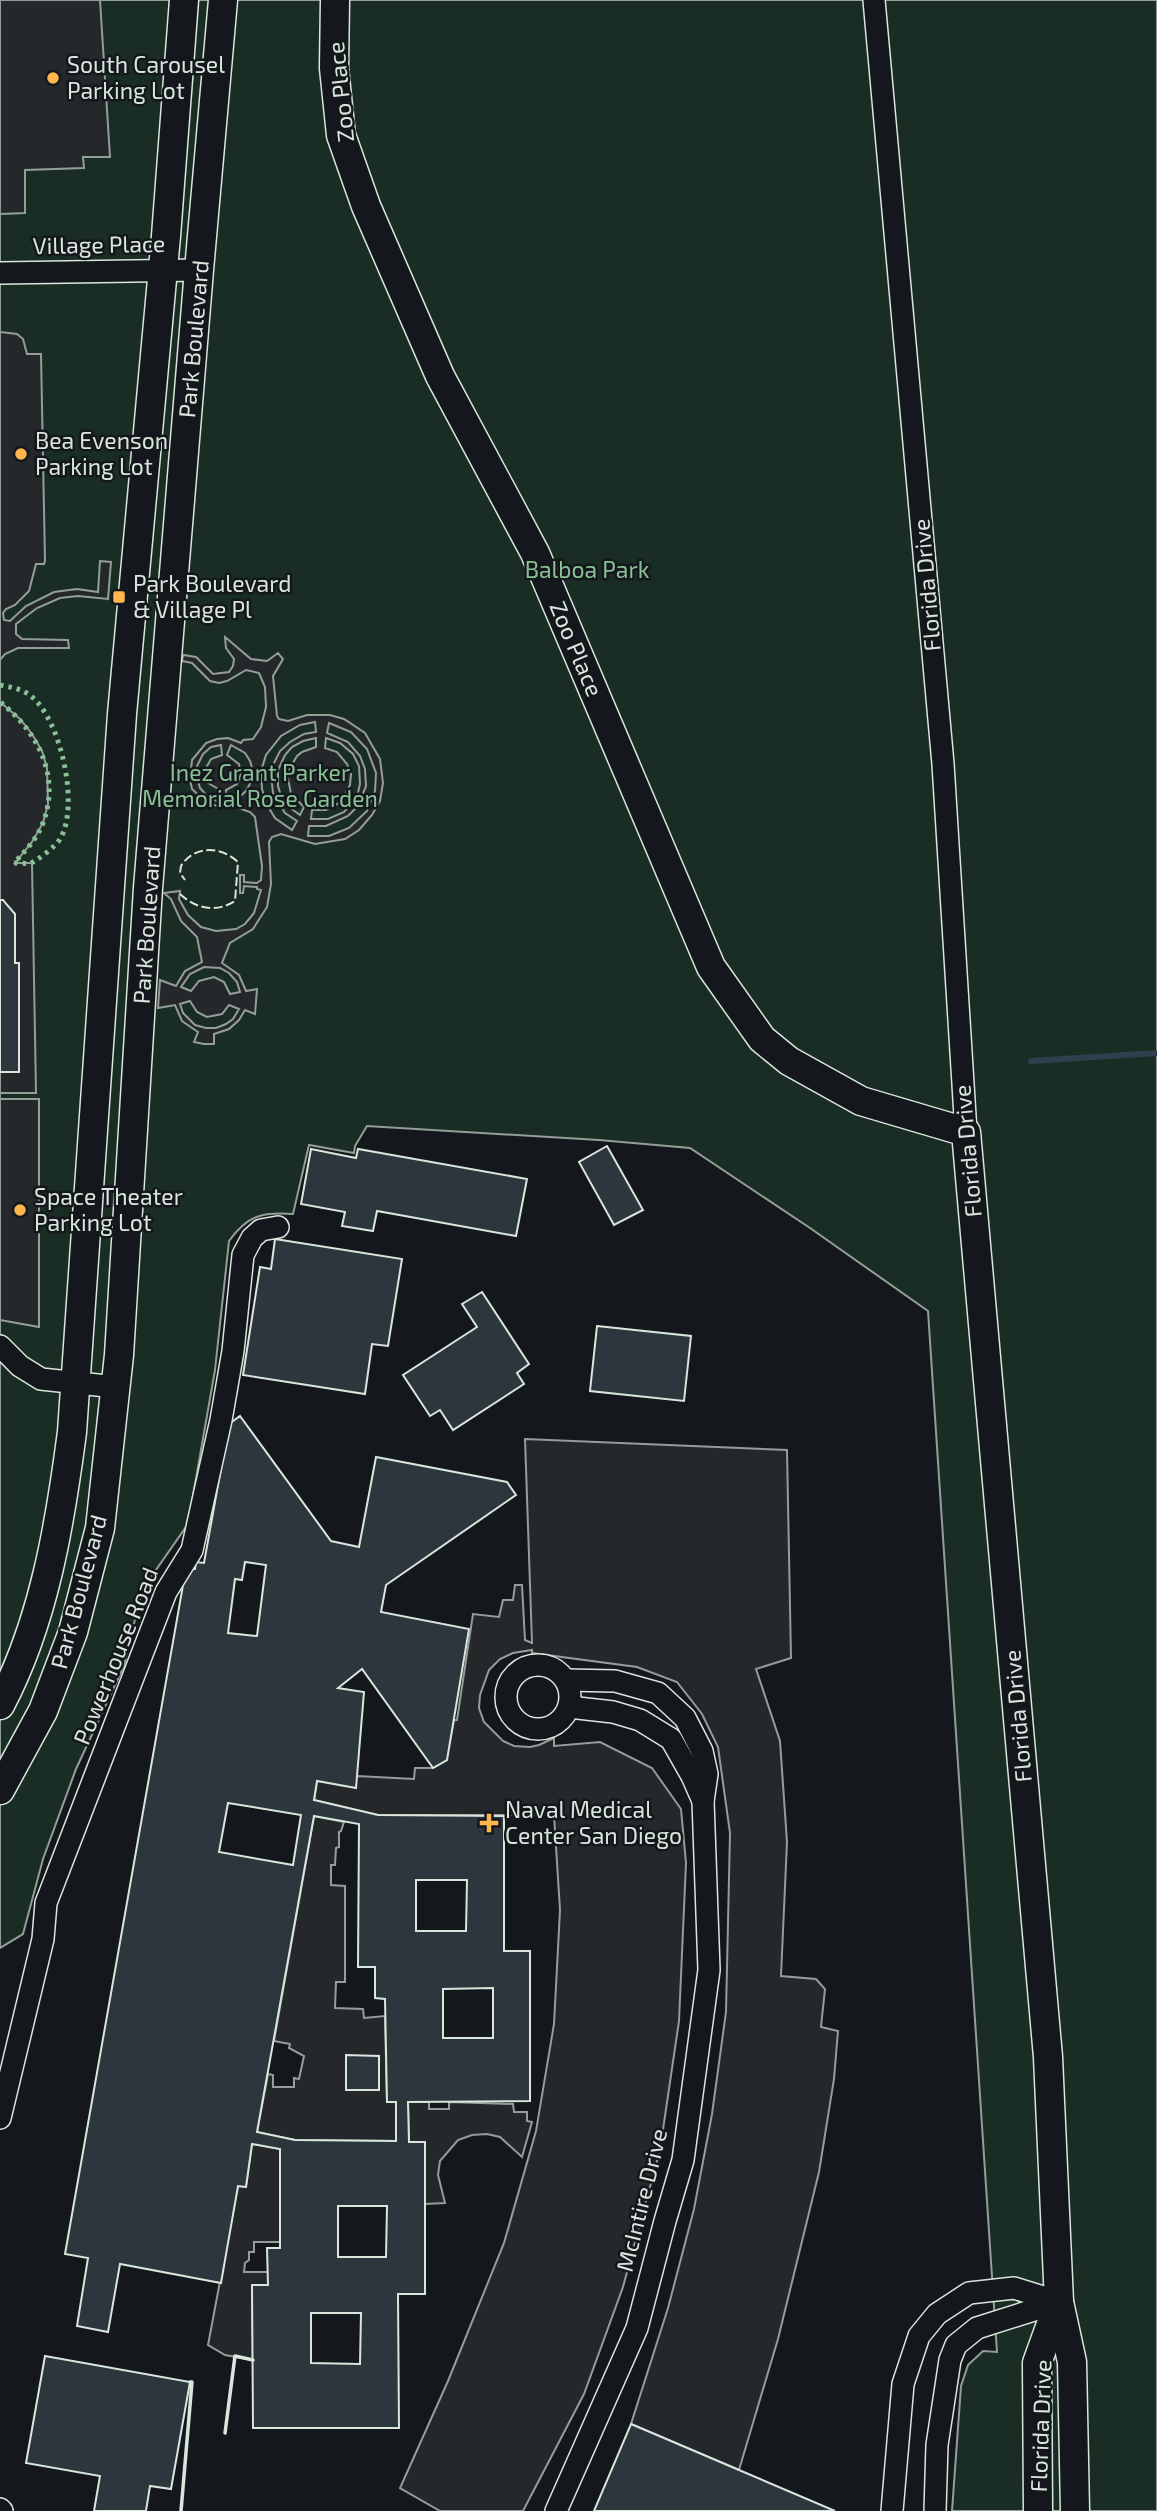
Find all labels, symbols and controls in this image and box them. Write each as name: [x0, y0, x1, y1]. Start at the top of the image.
street label: Zoo Place: [321, 41, 359, 144]
place label: South Carousel Parking Lot: [67, 50, 225, 104]
marker: South Carousel Parking Lot: [45, 70, 61, 86]
street label: Village Place: [32, 229, 166, 259]
street label: Park Boulevard: [172, 259, 214, 419]
place label: Bea Evenson Parking Lot: [35, 426, 168, 480]
marker: Bea Evenson Parking Lot: [13, 446, 29, 462]
street label: Florida Drive: [906, 518, 946, 652]
park label: Balboa Park: [525, 555, 650, 583]
place label: Park Boulevard & Village Pl: [133, 569, 291, 623]
marker: Park Boulevard & Village Pl: [111, 589, 127, 605]
street label: Zoo Place: [544, 597, 609, 700]
park label: Inez Grant Parker Memorial Rose Garden: [142, 758, 378, 812]
street label: Park Boulevard: [127, 845, 165, 1005]
street label: Florida Drive: [947, 1084, 987, 1218]
place label: Space Theater Parking Lot: [34, 1182, 183, 1236]
marker: Space Theater Parking Lot: [12, 1202, 28, 1218]
street label: Park Boulevard: [44, 1512, 112, 1672]
street label: Powerhouse Road: [67, 1563, 163, 1748]
street label: Florida Drive: [997, 1649, 1037, 1783]
place label: Naval Medical Center San Diego: [505, 1795, 682, 1849]
marker: Naval Medical Center San Diego: [479, 1813, 499, 1833]
street label: McIntire Drive: [610, 2125, 672, 2274]
street label: Florida Drive: [1024, 2359, 1056, 2493]

